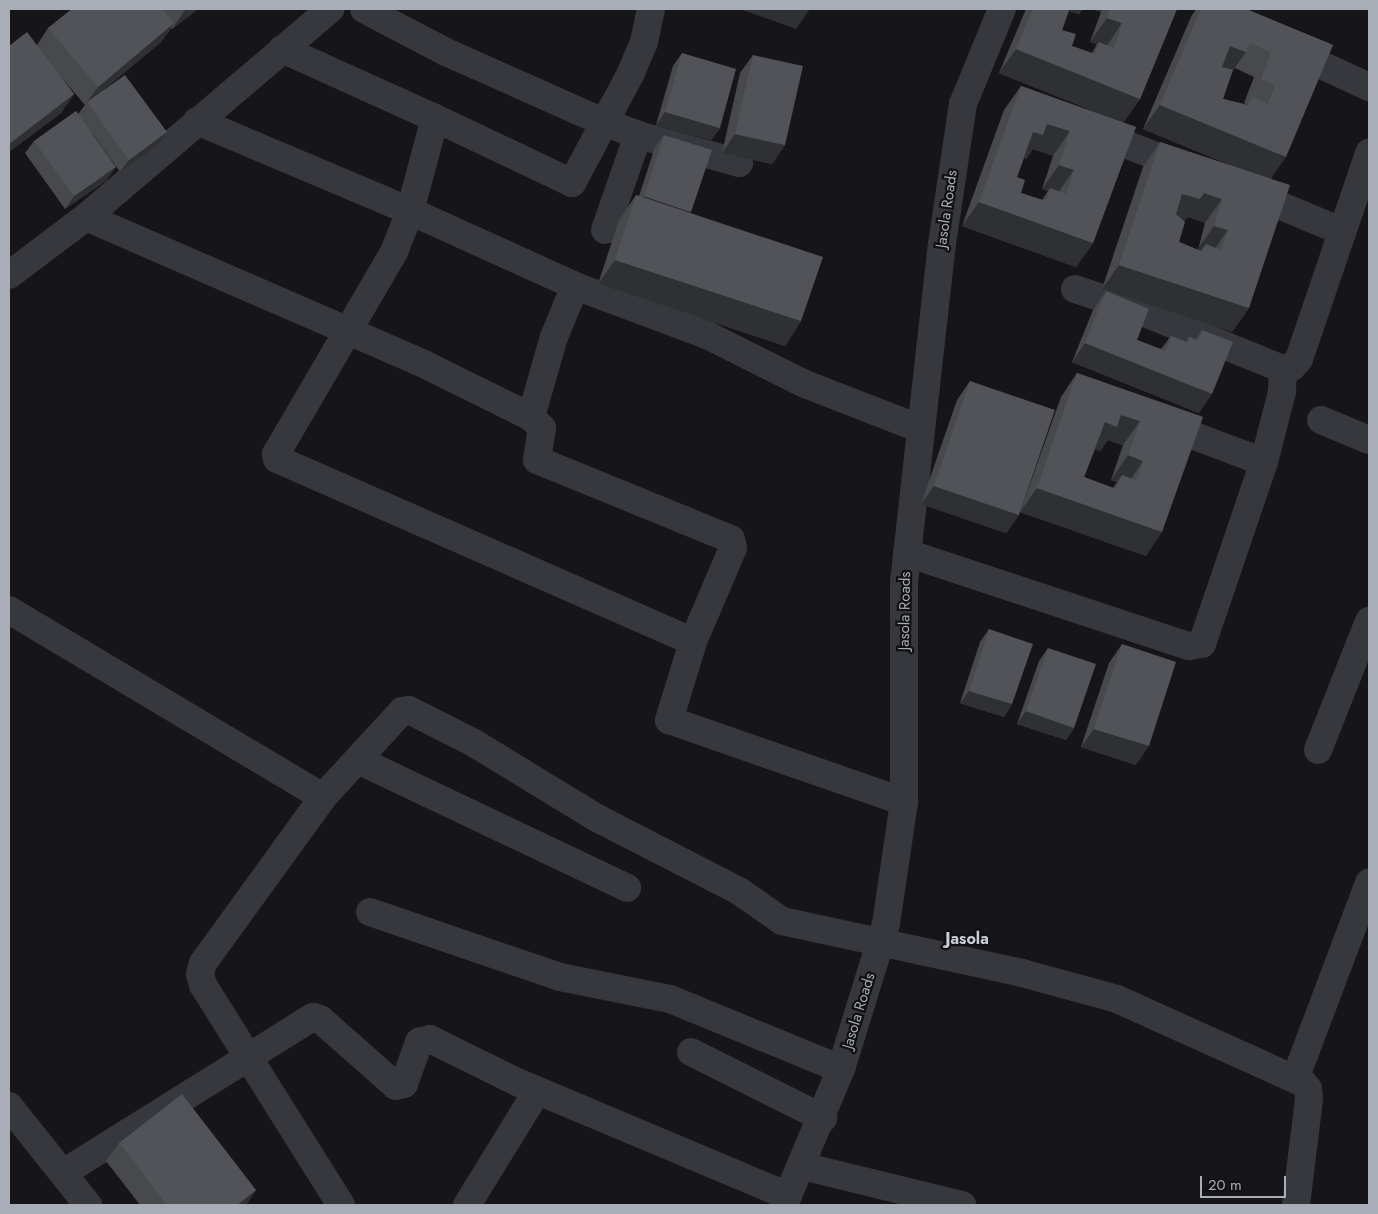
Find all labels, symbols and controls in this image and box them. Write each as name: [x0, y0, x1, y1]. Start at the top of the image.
street label: Jasola Roads: [933, 169, 961, 249]
street label: Jasola Roads: [895, 572, 915, 650]
district label: Jasola: [945, 929, 989, 949]
street label: Jasola Roads: [839, 971, 879, 1051]
scale bar: [1203, 1166, 1289, 1198]
text: 20 m: [1208, 1174, 1242, 1196]

